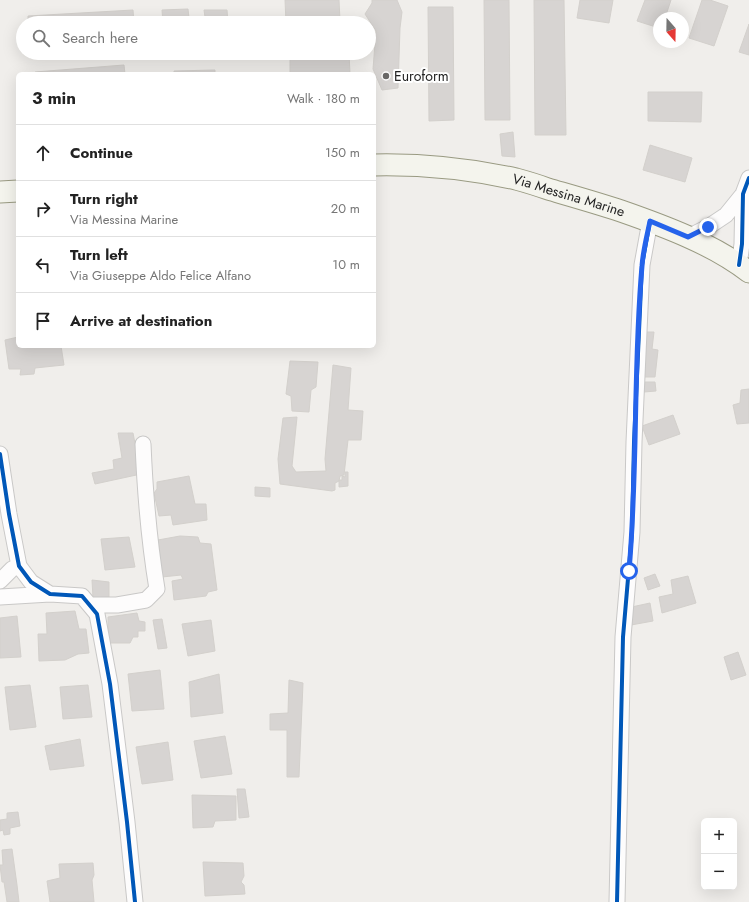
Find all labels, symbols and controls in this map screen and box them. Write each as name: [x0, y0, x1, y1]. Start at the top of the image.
north arrow: [653, 12, 689, 48]
search box: [16, 16, 376, 60]
icon: search: [30, 27, 52, 49]
text: Search here: [62, 27, 138, 49]
place label: Euroform: [394, 66, 449, 86]
marker: Euroform: [381, 71, 391, 81]
text: 3 min: [32, 86, 76, 110]
text: Walk · 180 m: [287, 89, 360, 108]
icon: ahead: [32, 142, 54, 164]
text: Continue: [70, 142, 133, 164]
text: 150 m: [325, 143, 360, 162]
street label: Via Messina Marine: [510, 168, 628, 222]
text: Turn right: [70, 188, 138, 210]
icon: right: [32, 198, 54, 220]
text: 20 m: [331, 199, 360, 218]
text: Via Messina Marine: [70, 210, 178, 229]
route end: [699, 218, 717, 236]
text: Turn left: [70, 244, 128, 266]
icon: left: [32, 254, 54, 276]
text: 10 m: [332, 255, 360, 274]
text: Via Giuseppe Aldo Felice Alfano: [70, 266, 251, 285]
icon: arrive: [32, 310, 54, 332]
text: Arrive at destination: [70, 310, 212, 332]
route start: [620, 562, 638, 580]
map controls: [701, 818, 737, 890]
button: +: [701, 818, 737, 854]
button: −: [701, 854, 737, 890]

